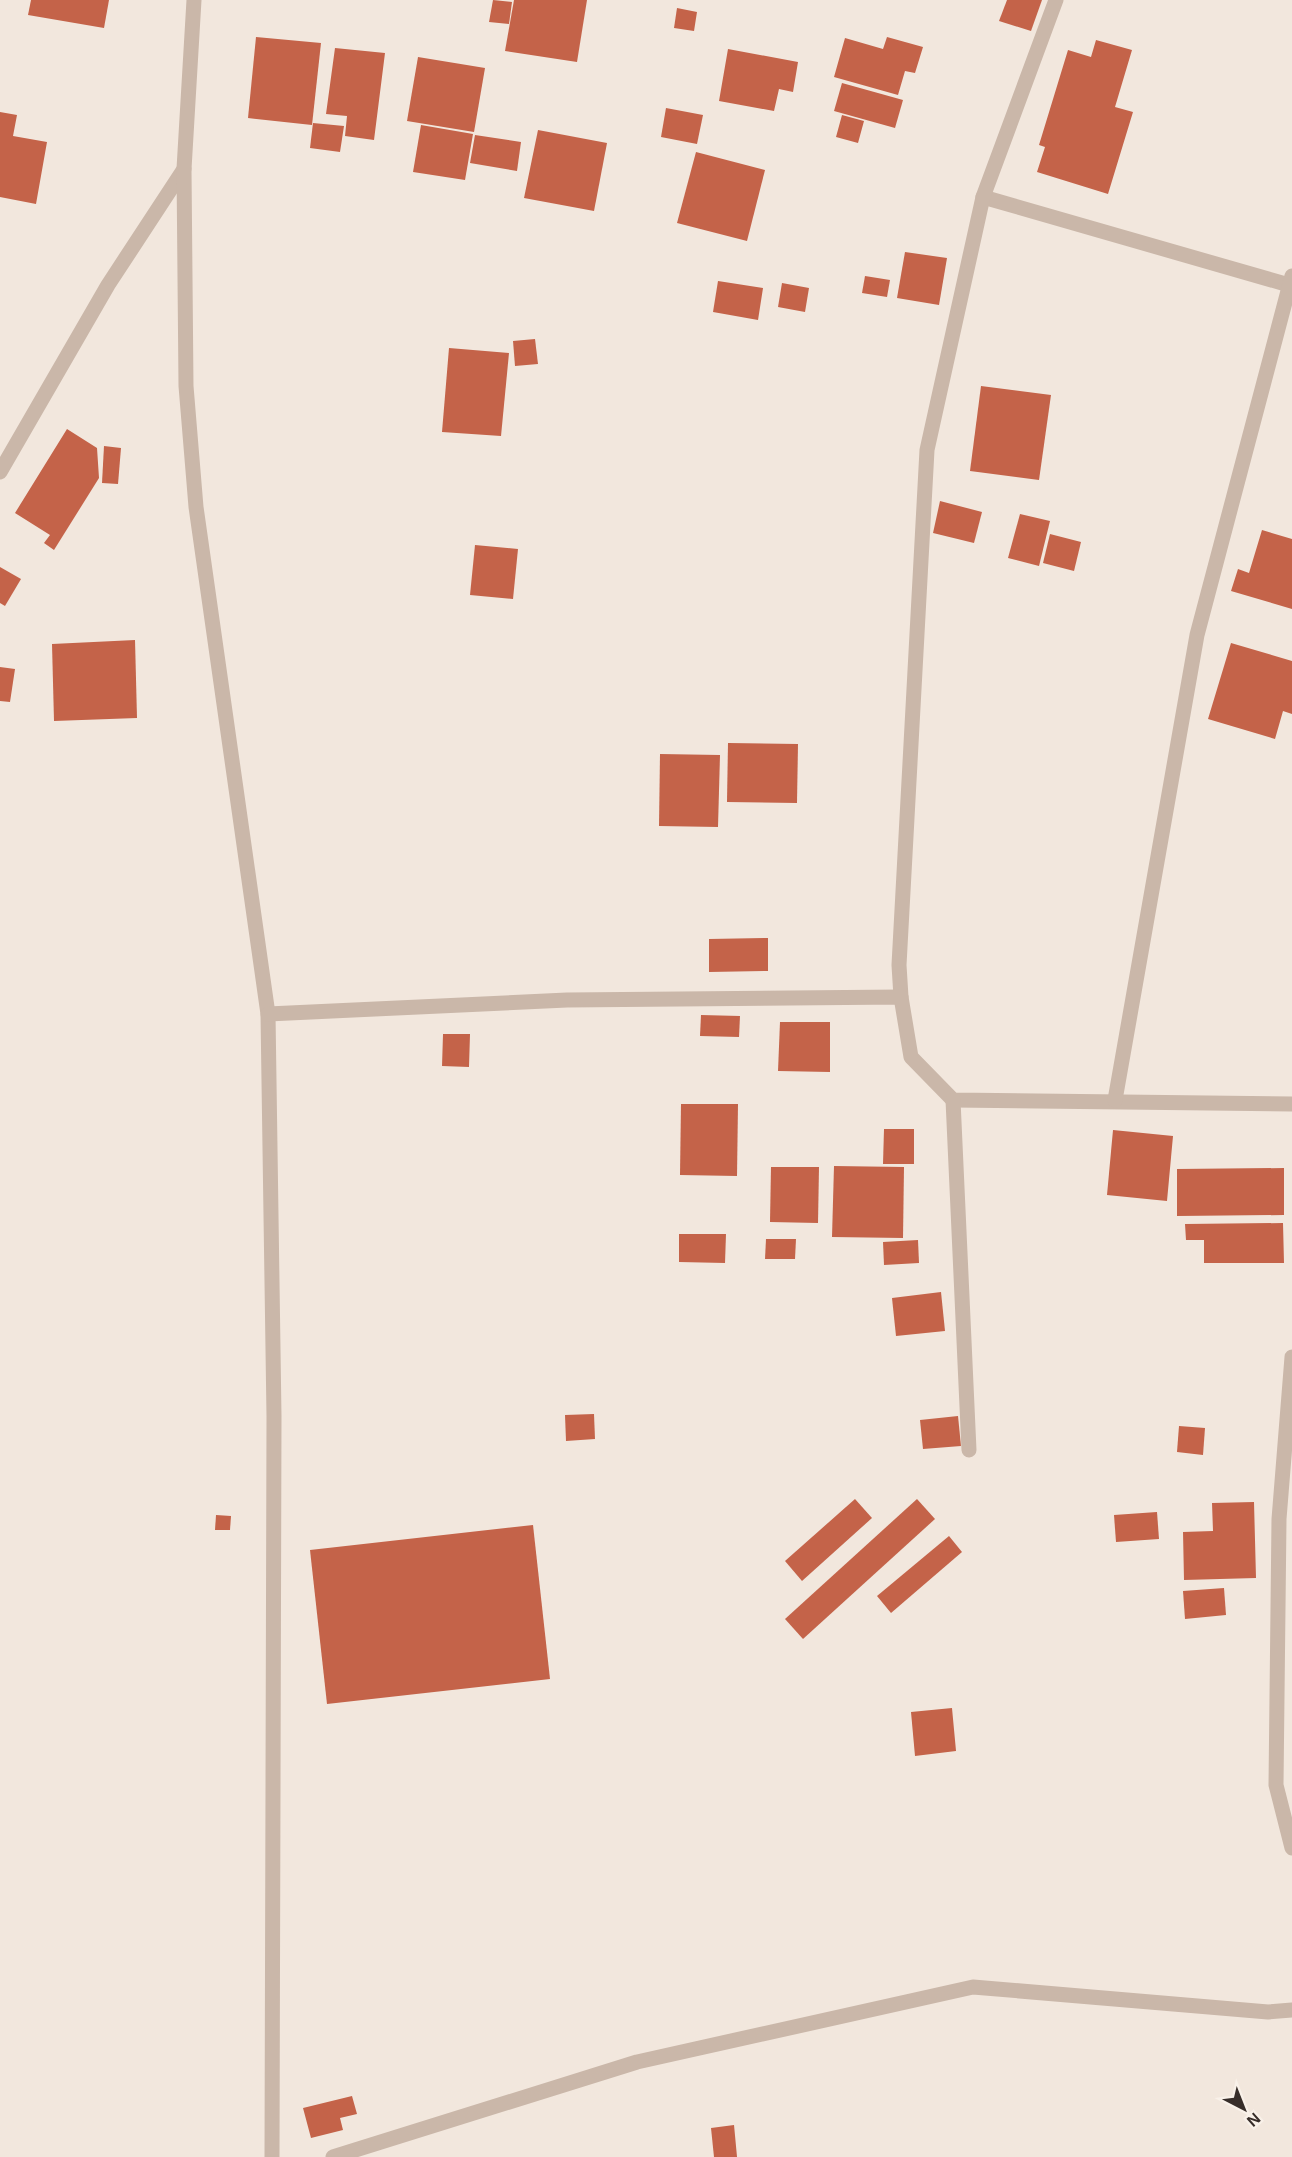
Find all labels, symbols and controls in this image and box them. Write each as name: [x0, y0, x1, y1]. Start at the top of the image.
north arrow: [1214, 2079, 1274, 2139]
text: N: [1244, 2110, 1264, 2130]

